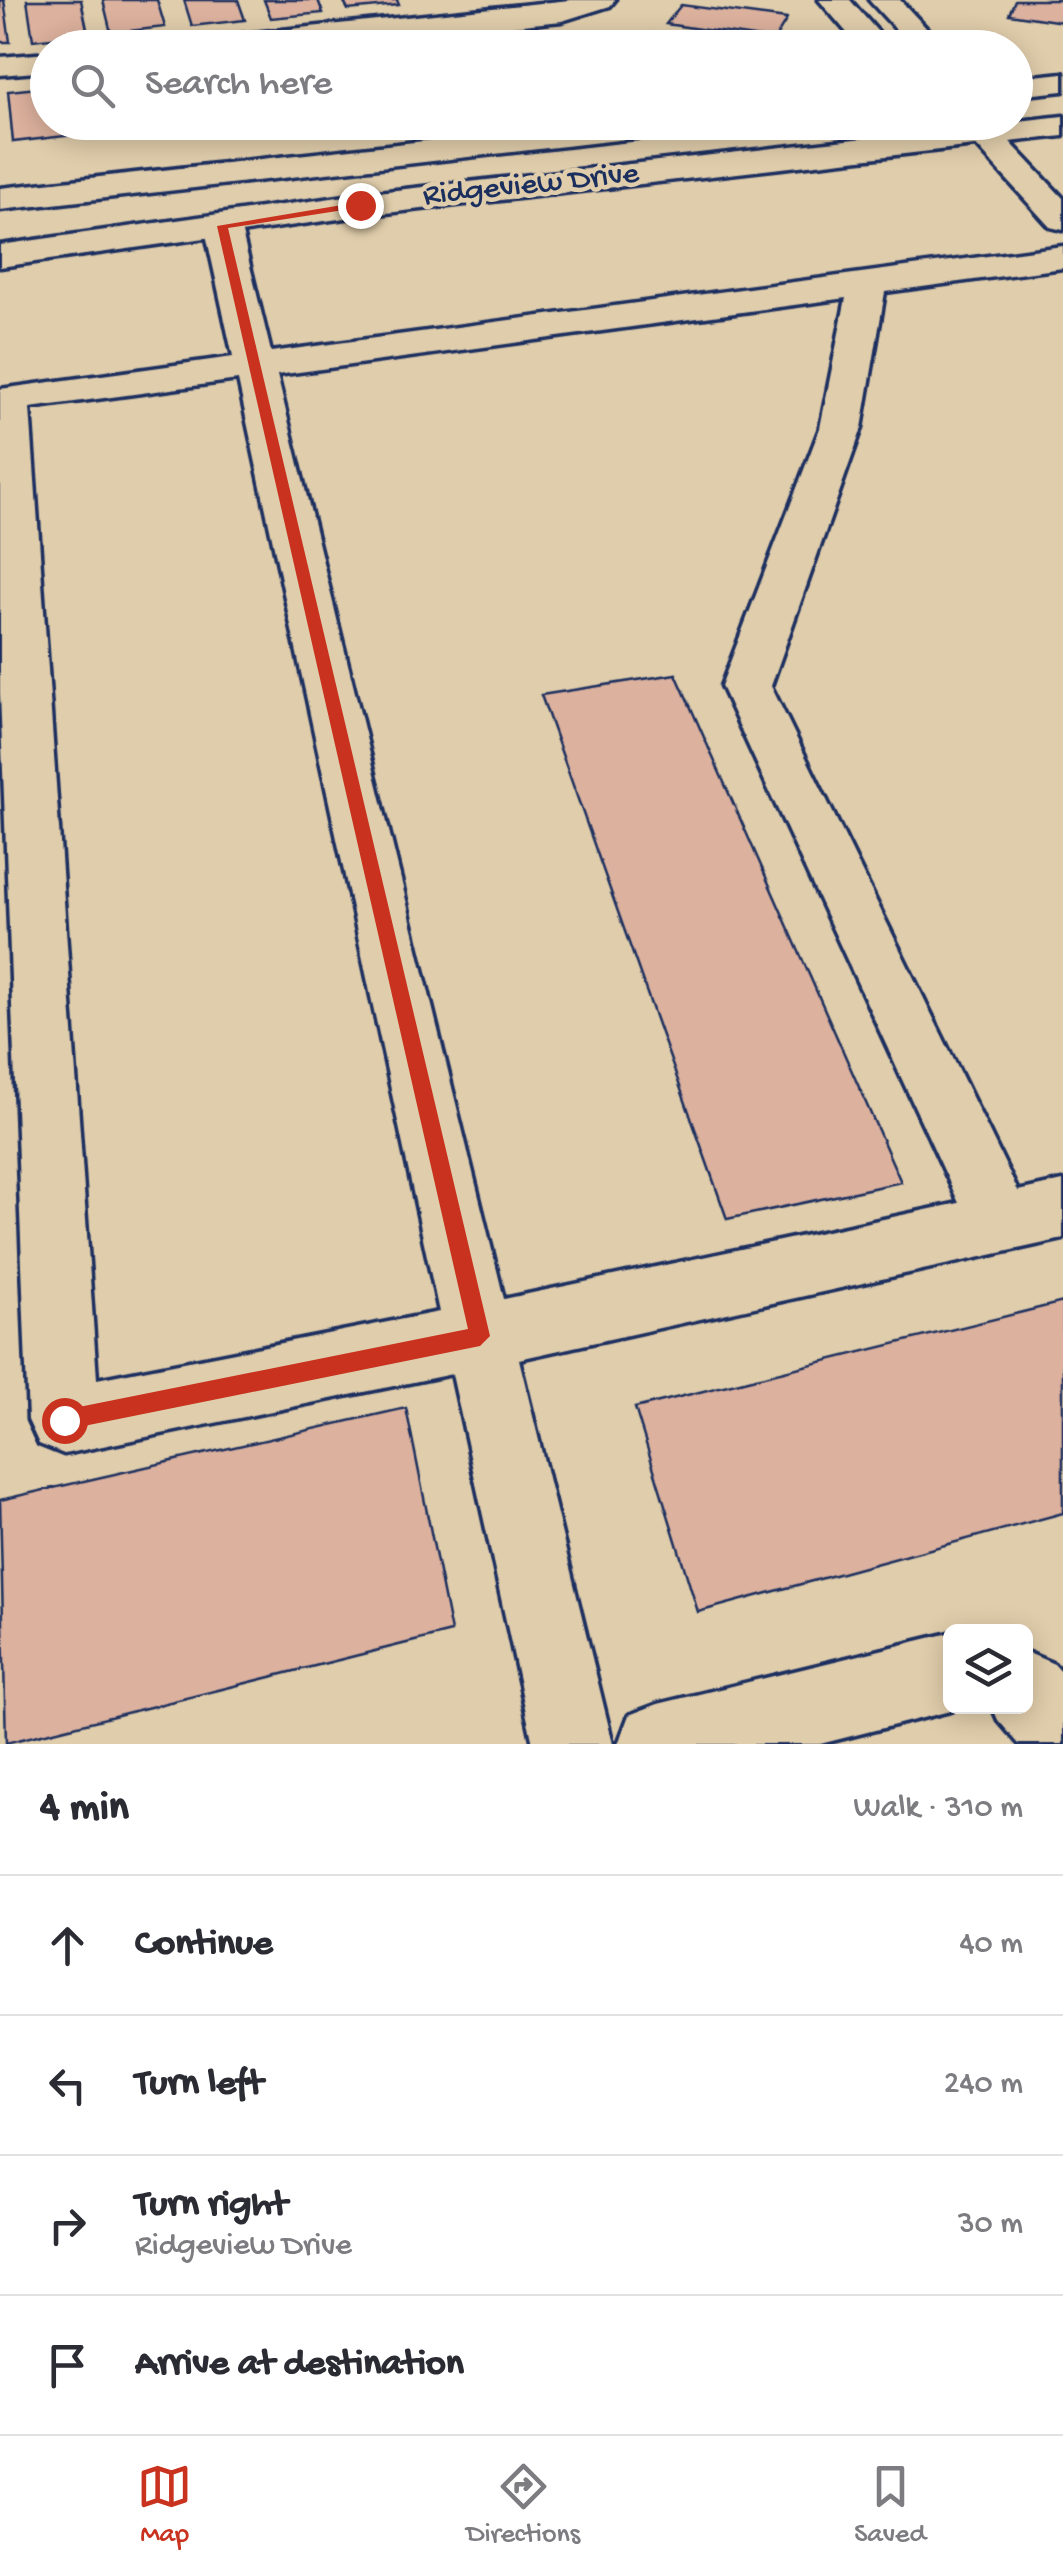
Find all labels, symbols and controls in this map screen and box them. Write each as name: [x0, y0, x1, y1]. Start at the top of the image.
search box: [30, 30, 1033, 140]
icon: search: [65, 58, 120, 113]
text: Search here: [145, 63, 332, 107]
street label: Ridgeview Drive: [421, 156, 641, 216]
route end: [338, 183, 384, 229]
route start: [42, 1398, 88, 1444]
map controls: [943, 1624, 1033, 1714]
button: layers: [943, 1624, 1033, 1714]
text: 4 min: [40, 1785, 129, 1834]
text: Walk · 310 m: [854, 1790, 1023, 1828]
icon: ahead: [40, 1918, 95, 1973]
text: Continue: [135, 1923, 273, 1967]
text: 40 m: [959, 1926, 1023, 1964]
icon: left: [40, 2058, 95, 2113]
text: Turn left: [135, 2063, 263, 2107]
text: 240 m: [944, 2066, 1023, 2104]
text: Turn right: [135, 2184, 287, 2228]
icon: right: [40, 2198, 95, 2253]
text: 30 m: [958, 2206, 1023, 2244]
text: Ridgeview Drive: [135, 2228, 352, 2266]
icon: arrive: [40, 2338, 95, 2393]
text: Arrive at destination: [135, 2343, 464, 2387]
tab: Map: [137, 2459, 192, 2552]
tab: Directions: [466, 2459, 580, 2552]
tab: Saved: [854, 2459, 926, 2552]

